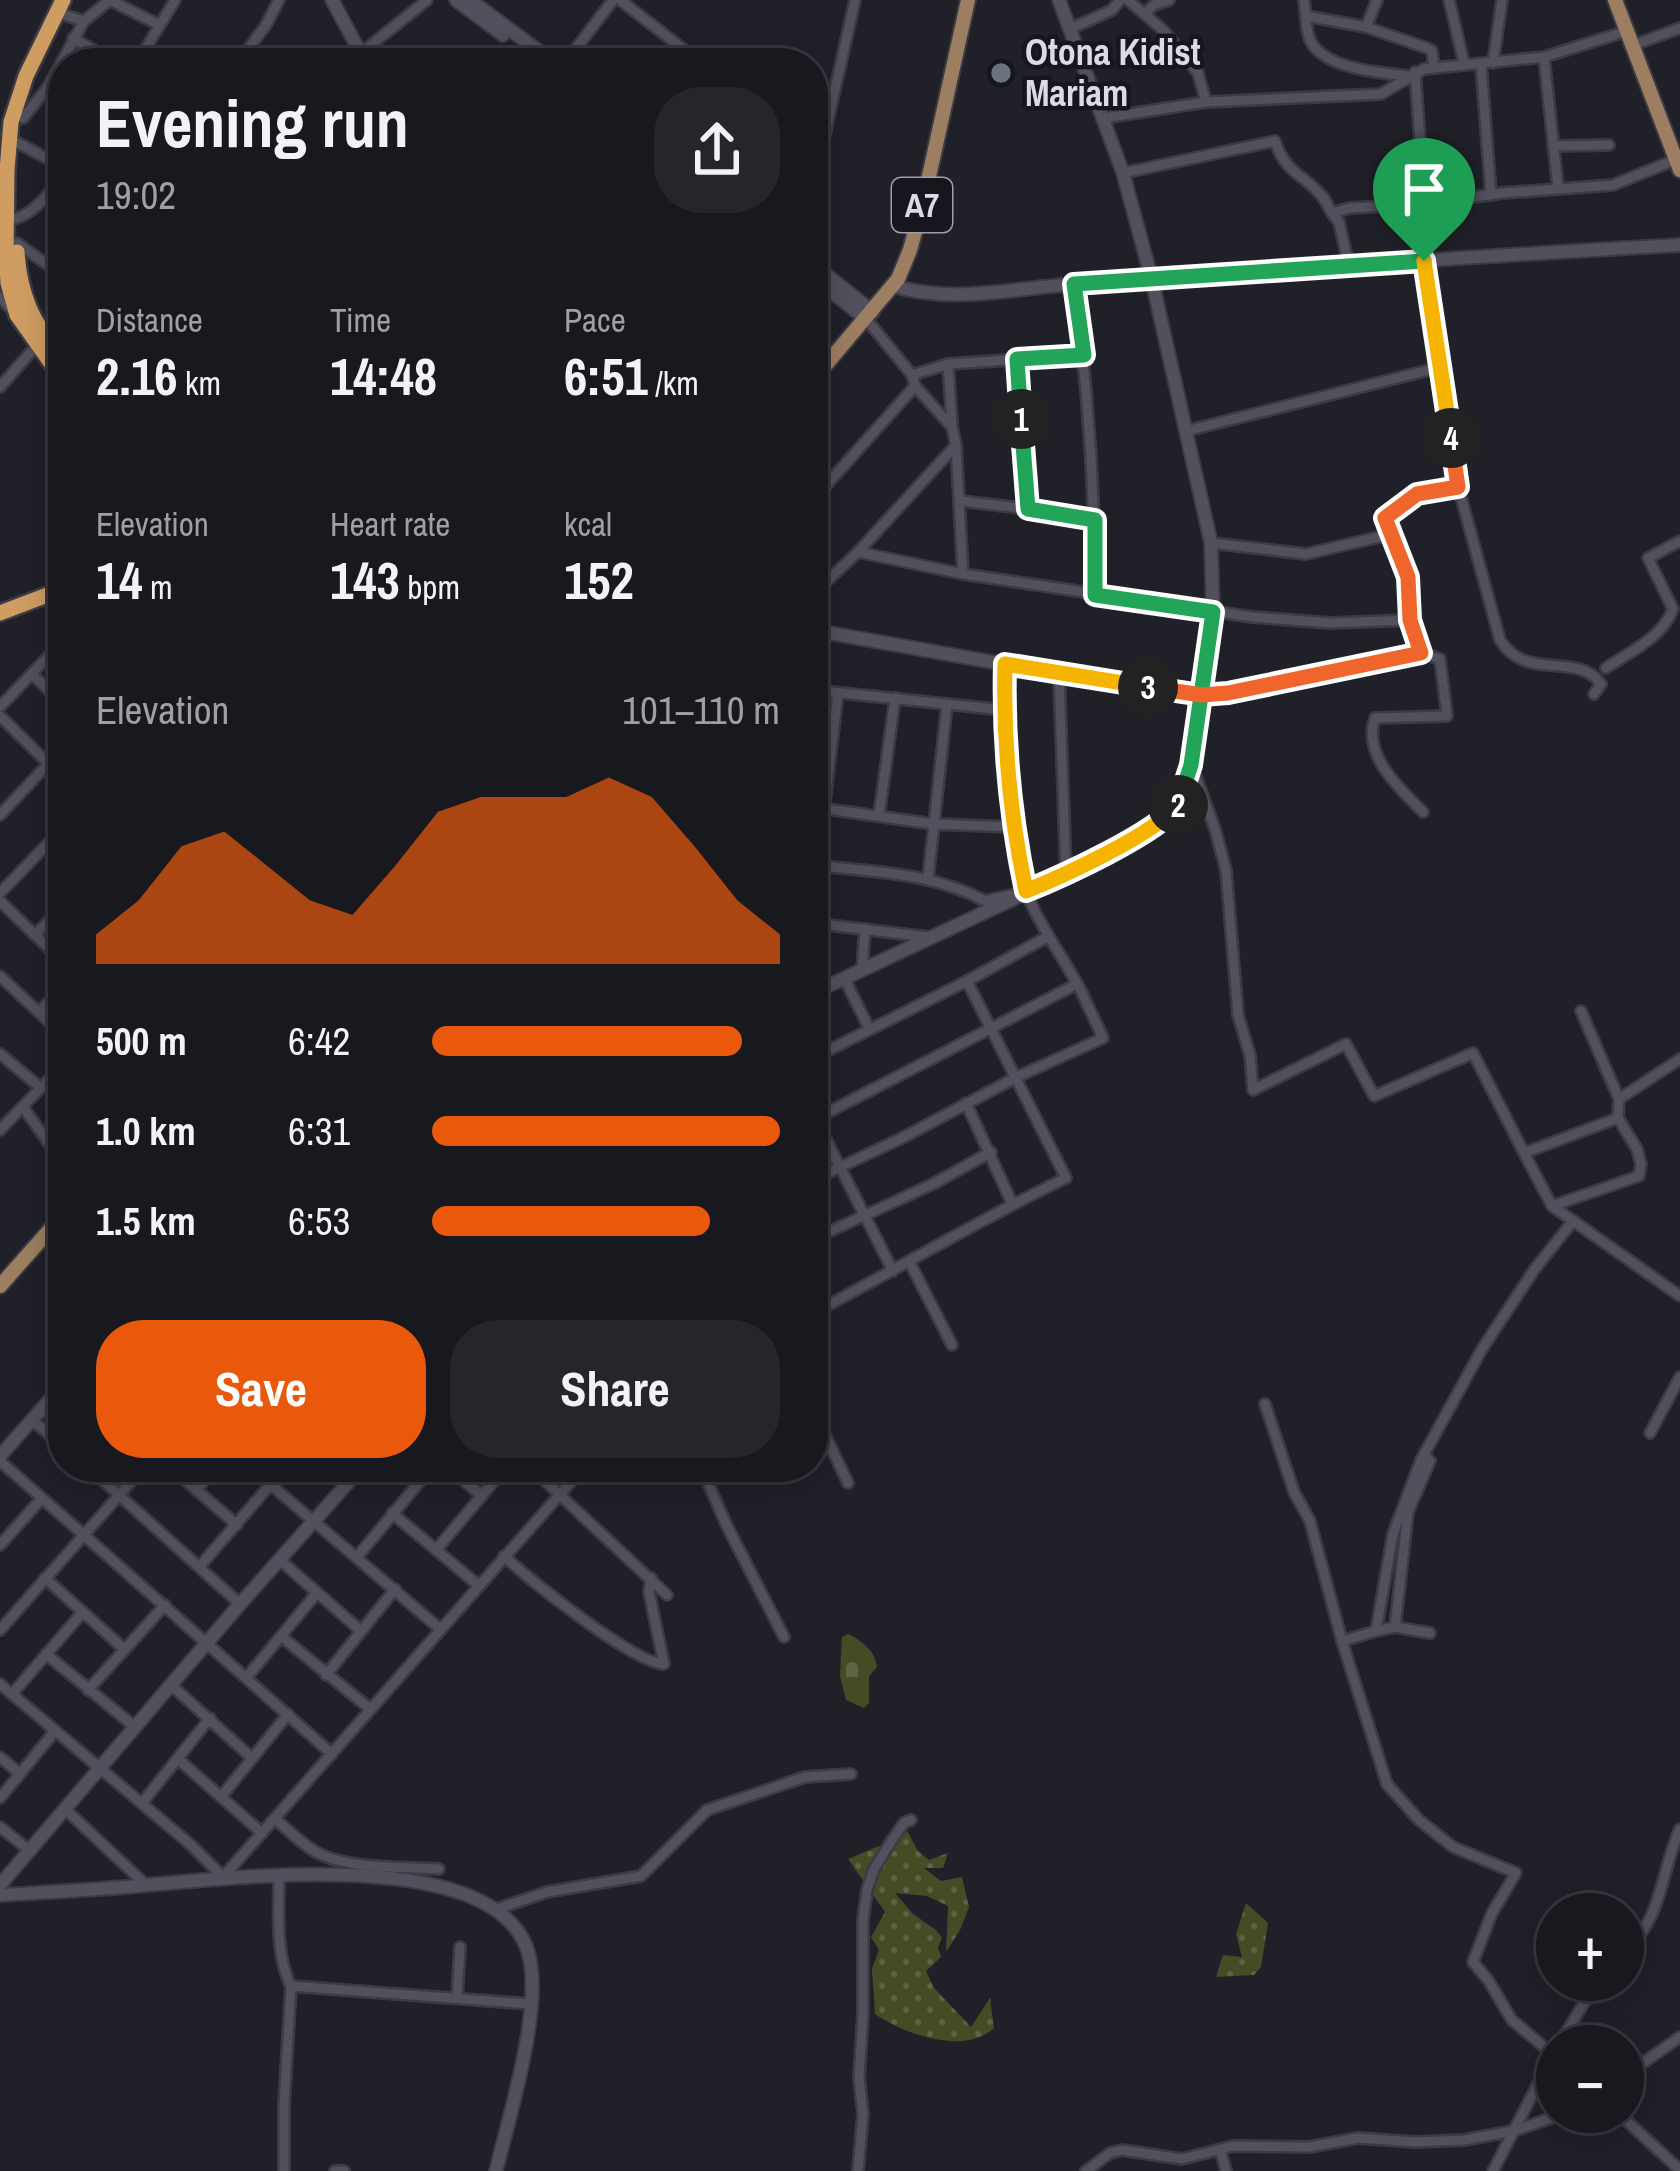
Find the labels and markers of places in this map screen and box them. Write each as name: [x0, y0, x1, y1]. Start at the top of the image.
place label: Otona Kidist Mariam: [1025, 28, 1201, 117]
marker: Otona Kidist Mariam: [988, 60, 1014, 86]
pin: [1373, 138, 1475, 261]
pin: 1: [991, 389, 1051, 449]
pin: 4: [1421, 408, 1481, 468]
pin: 3: [1118, 657, 1178, 717]
pin: 2: [1148, 775, 1208, 835]

